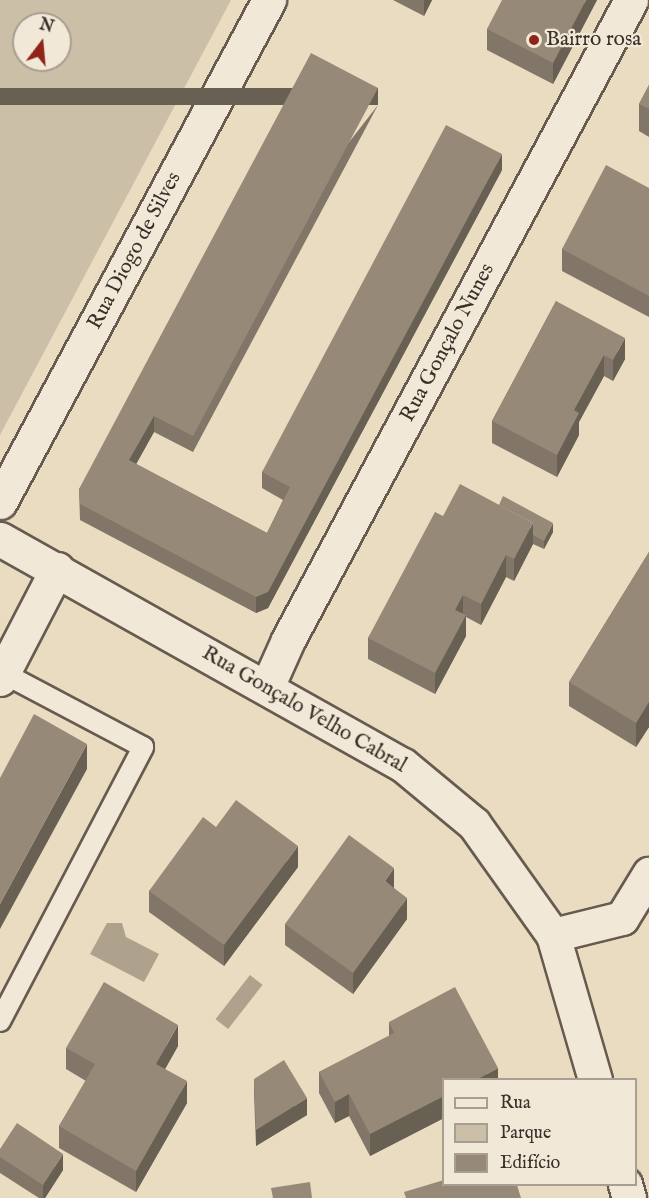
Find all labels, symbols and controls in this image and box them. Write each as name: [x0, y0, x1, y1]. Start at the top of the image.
north arrow: [12, 12, 72, 72]
text: N: [37, 15, 56, 38]
place label: Bairro rosa: [546, 27, 641, 53]
marker: Bairro rosa: [527, 33, 541, 47]
street label: Rua Diogo de Silves: [83, 168, 187, 334]
street label: Rua Gonçalo Nunes: [396, 259, 500, 427]
street label: Rua Gonçalo Velho Cabral: [197, 641, 411, 779]
legend: [442, 1078, 637, 1186]
text: Rua: [500, 1092, 531, 1115]
text: Parque: [500, 1122, 551, 1145]
text: Edifício: [500, 1152, 560, 1175]

